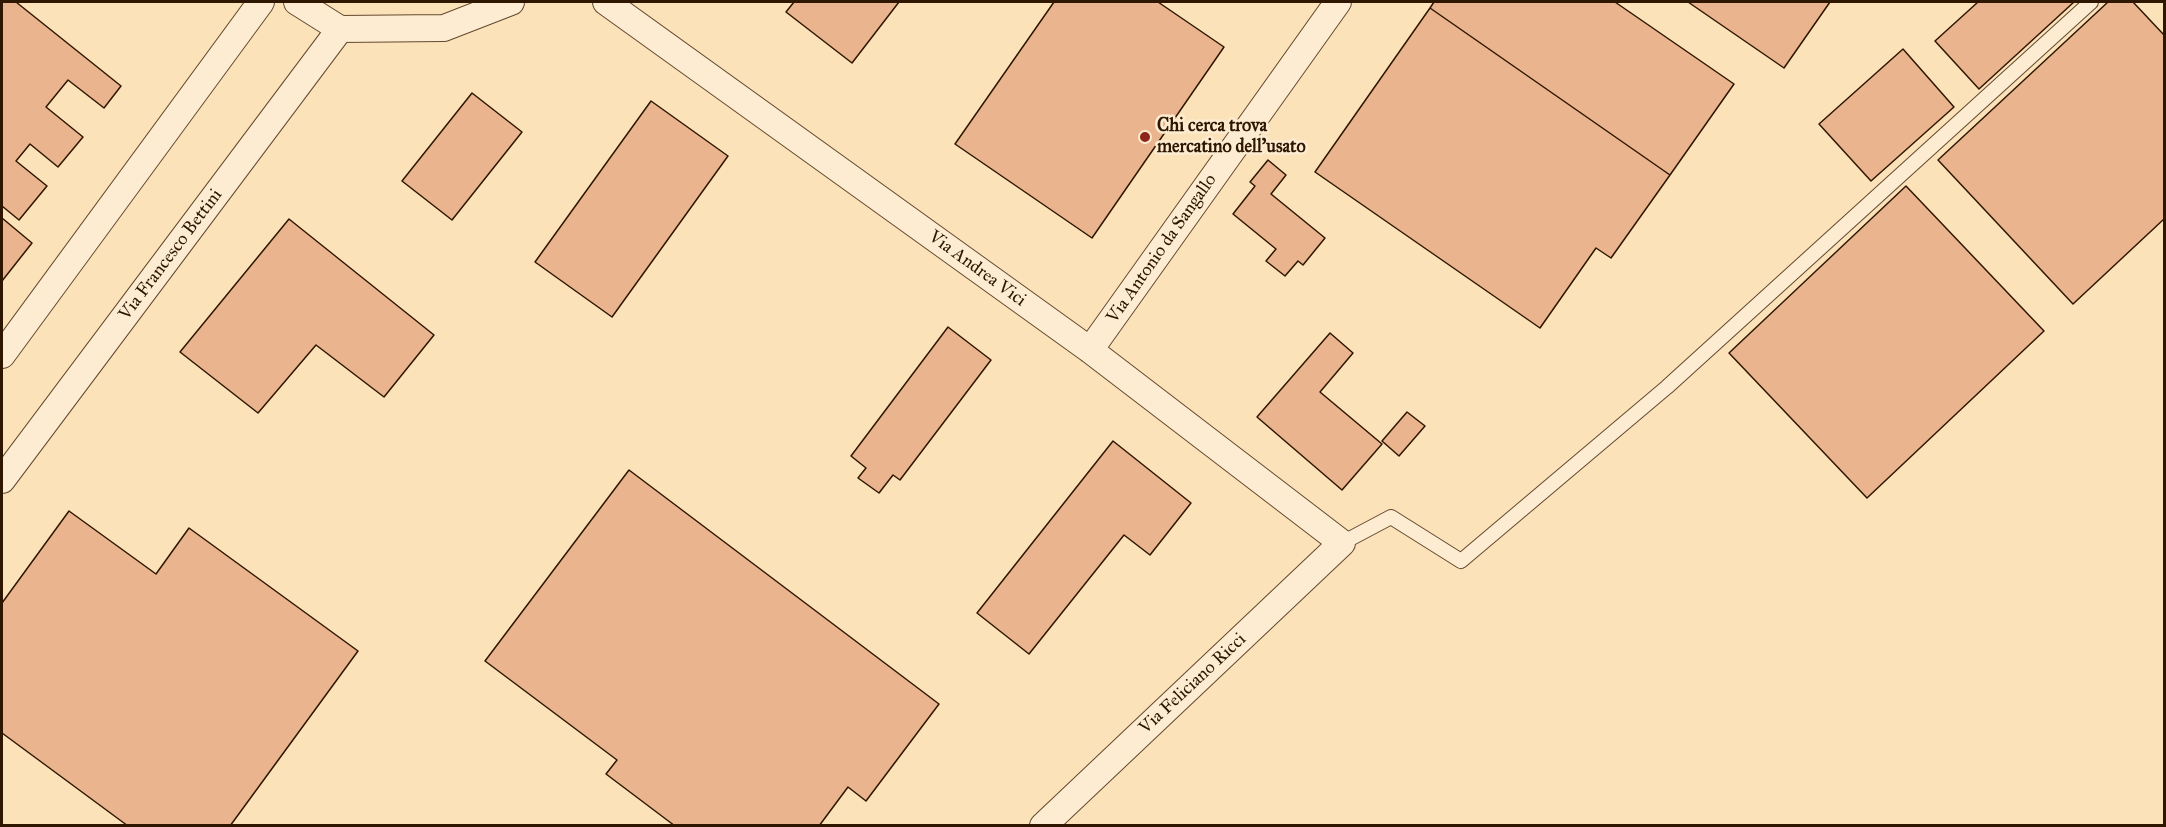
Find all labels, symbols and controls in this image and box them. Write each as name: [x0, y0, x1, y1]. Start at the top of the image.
place label: Chi cerca trova mercatino dell'usato: [1157, 116, 1306, 158]
marker: Chi cerca trova mercatino dell'usato: [1138, 130, 1152, 144]
street label: Via Antonio da Sangallo: [1102, 170, 1222, 328]
street label: Via Francesco Bettini: [115, 185, 227, 325]
street label: Via Andrea Vici: [924, 226, 1030, 312]
street label: Via Feliciano Ricci: [1135, 629, 1251, 739]

